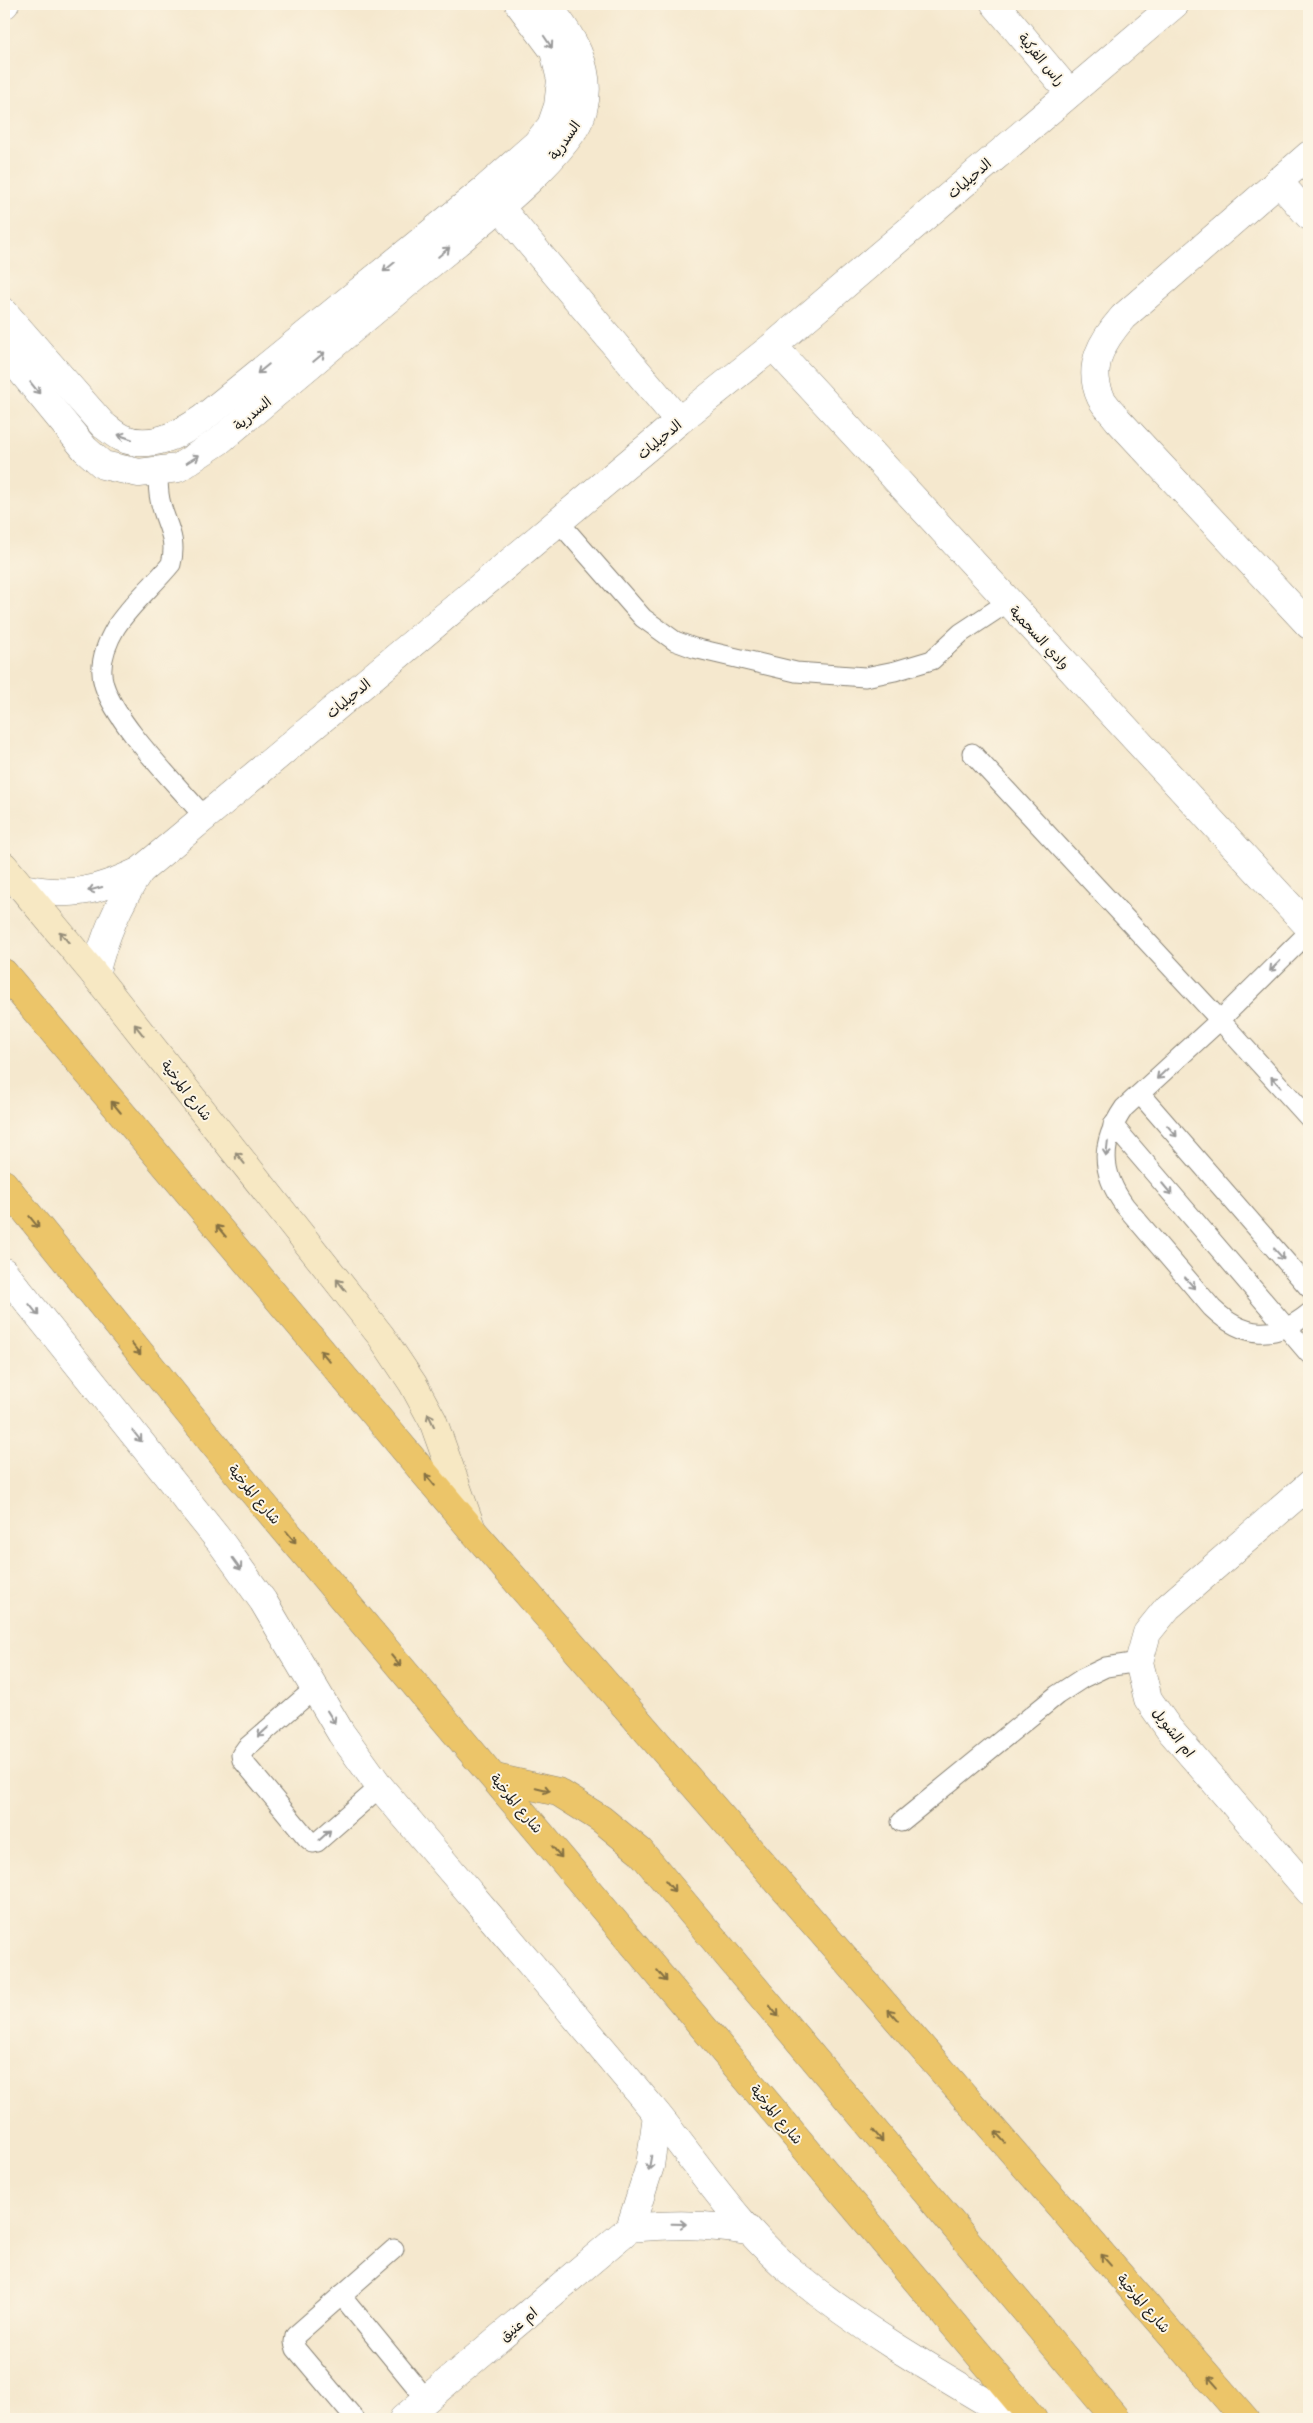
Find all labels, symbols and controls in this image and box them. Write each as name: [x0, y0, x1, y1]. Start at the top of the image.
street label: راس الفركية: [1014, 28, 1070, 90]
one-way arrow: [543, 35, 553, 49]
street label: السدرية: [543, 116, 585, 164]
street label: الدحيليات: [942, 153, 996, 203]
one-way arrow: [437, 247, 450, 258]
one-way arrow: [383, 261, 396, 272]
one-way arrow: [313, 351, 326, 362]
one-way arrow: [257, 364, 270, 375]
one-way arrow: [29, 381, 40, 394]
street label: السدرية: [228, 391, 276, 435]
street label: الدحيليات: [632, 414, 686, 464]
one-way arrow: [117, 432, 133, 442]
one-way arrow: [186, 454, 200, 464]
street label: وادي السحمية: [1004, 600, 1075, 674]
street label: الدحيليات: [321, 673, 375, 723]
one-way arrow: [87, 884, 103, 894]
one-way arrow: [58, 931, 70, 944]
one-way arrow: [1268, 960, 1281, 972]
one-way arrow: [134, 1024, 145, 1037]
street label: شارع المرخية: [156, 1055, 218, 1125]
one-way arrow: [1156, 1068, 1169, 1080]
one-way arrow: [1271, 1076, 1282, 1089]
one-way arrow: [111, 1101, 122, 1114]
one-way arrow: [1166, 1125, 1178, 1138]
one-way arrow: [1102, 1141, 1112, 1157]
one-way arrow: [235, 1151, 245, 1165]
one-way arrow: [1161, 1182, 1172, 1195]
one-way arrow: [29, 1215, 40, 1228]
one-way arrow: [215, 1225, 226, 1238]
one-way arrow: [1273, 1247, 1285, 1260]
one-way arrow: [1184, 1277, 1196, 1290]
one-way arrow: [335, 1279, 346, 1292]
one-way arrow: [29, 1303, 40, 1316]
one-way arrow: [131, 1342, 142, 1355]
one-way arrow: [320, 1349, 331, 1362]
one-way arrow: [426, 1412, 436, 1427]
one-way arrow: [131, 1429, 142, 1442]
street label: شارع المرخية: [224, 1460, 286, 1528]
one-way arrow: [425, 1474, 436, 1487]
one-way arrow: [285, 1530, 297, 1543]
one-way arrow: [232, 1557, 242, 1571]
one-way arrow: [390, 1654, 402, 1667]
street label: ام الشويل: [1147, 1703, 1200, 1762]
one-way arrow: [327, 1709, 337, 1723]
one-way arrow: [257, 1726, 270, 1738]
street label: شارع المرخية: [486, 1769, 548, 1837]
one-way arrow: [535, 1785, 551, 1794]
one-way arrow: [319, 1829, 332, 1841]
one-way arrow: [552, 1845, 563, 1858]
one-way arrow: [664, 1880, 675, 1893]
one-way arrow: [656, 1969, 667, 1982]
one-way arrow: [768, 2004, 779, 2017]
one-way arrow: [887, 2008, 899, 2021]
street label: شارع المرخية: [746, 2080, 808, 2148]
one-way arrow: [873, 2129, 884, 2142]
one-way arrow: [994, 2131, 1006, 2144]
one-way arrow: [645, 2154, 655, 2170]
one-way arrow: [670, 2219, 686, 2229]
one-way arrow: [1101, 2253, 1112, 2266]
street label: شارع المرخية: [1112, 2269, 1176, 2337]
street label: ام عنيق: [494, 2302, 542, 2347]
one-way arrow: [1207, 2376, 1219, 2389]

